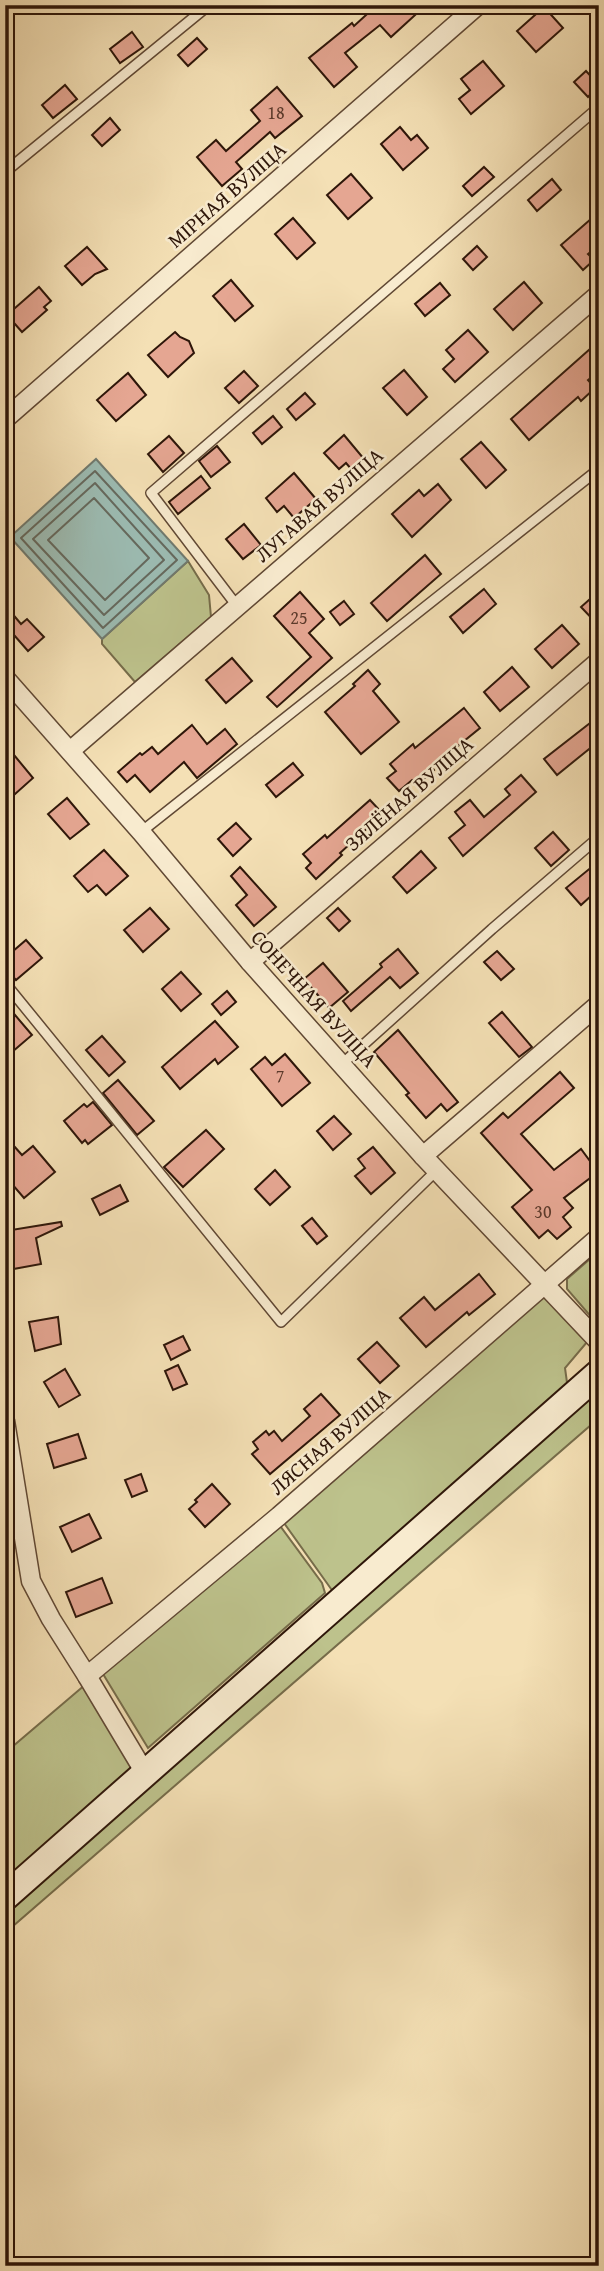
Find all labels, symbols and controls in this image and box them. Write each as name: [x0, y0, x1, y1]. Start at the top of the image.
house number: 18: [267, 99, 285, 126]
street label: МІРНАЯ ВУЛІЦА: [160, 134, 293, 255]
street label: ЛУГАВАЯ ВУЛІЦА: [248, 440, 390, 569]
house number: 25: [290, 604, 308, 631]
street label: ЗЯЛЁНАЯ ВУЛІЦА: [338, 729, 480, 858]
street label: СОНЕЧНАЯ ВУЛІЦА: [244, 923, 385, 1075]
house number: 7: [276, 1062, 284, 1089]
house number: 30: [534, 1198, 552, 1225]
street label: ЛЯСНАЯ ВУЛІЦА: [262, 1379, 397, 1502]

